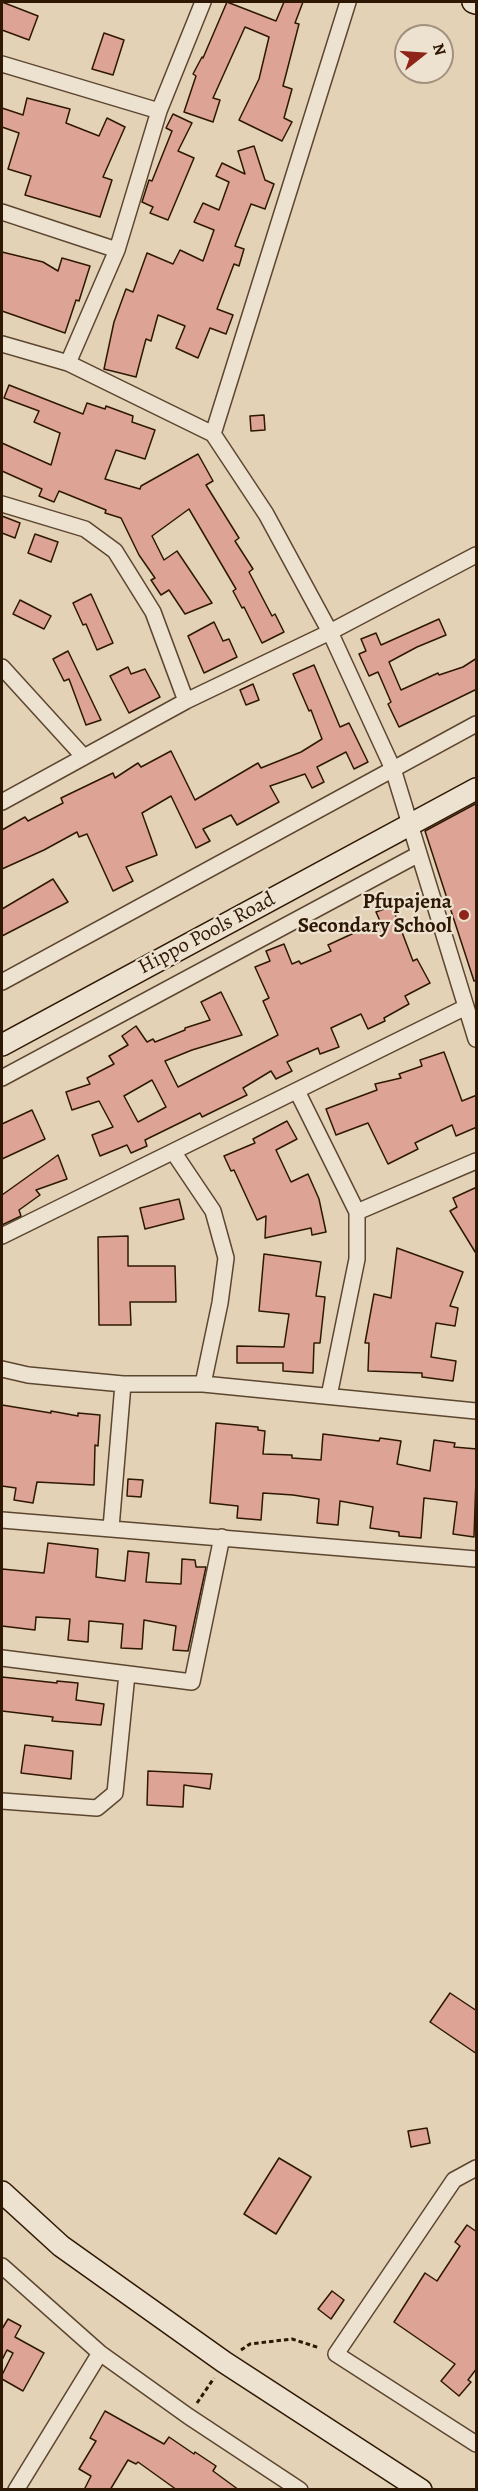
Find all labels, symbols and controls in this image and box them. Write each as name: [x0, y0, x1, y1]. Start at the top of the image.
north arrow: [394, 24, 454, 84]
text: N: [427, 41, 452, 58]
street label: Hippo Pools Road: [134, 887, 280, 981]
place label: Pfupajena Secondary School: [298, 890, 452, 940]
marker: Pfupajena Secondary School: [457, 908, 471, 922]

